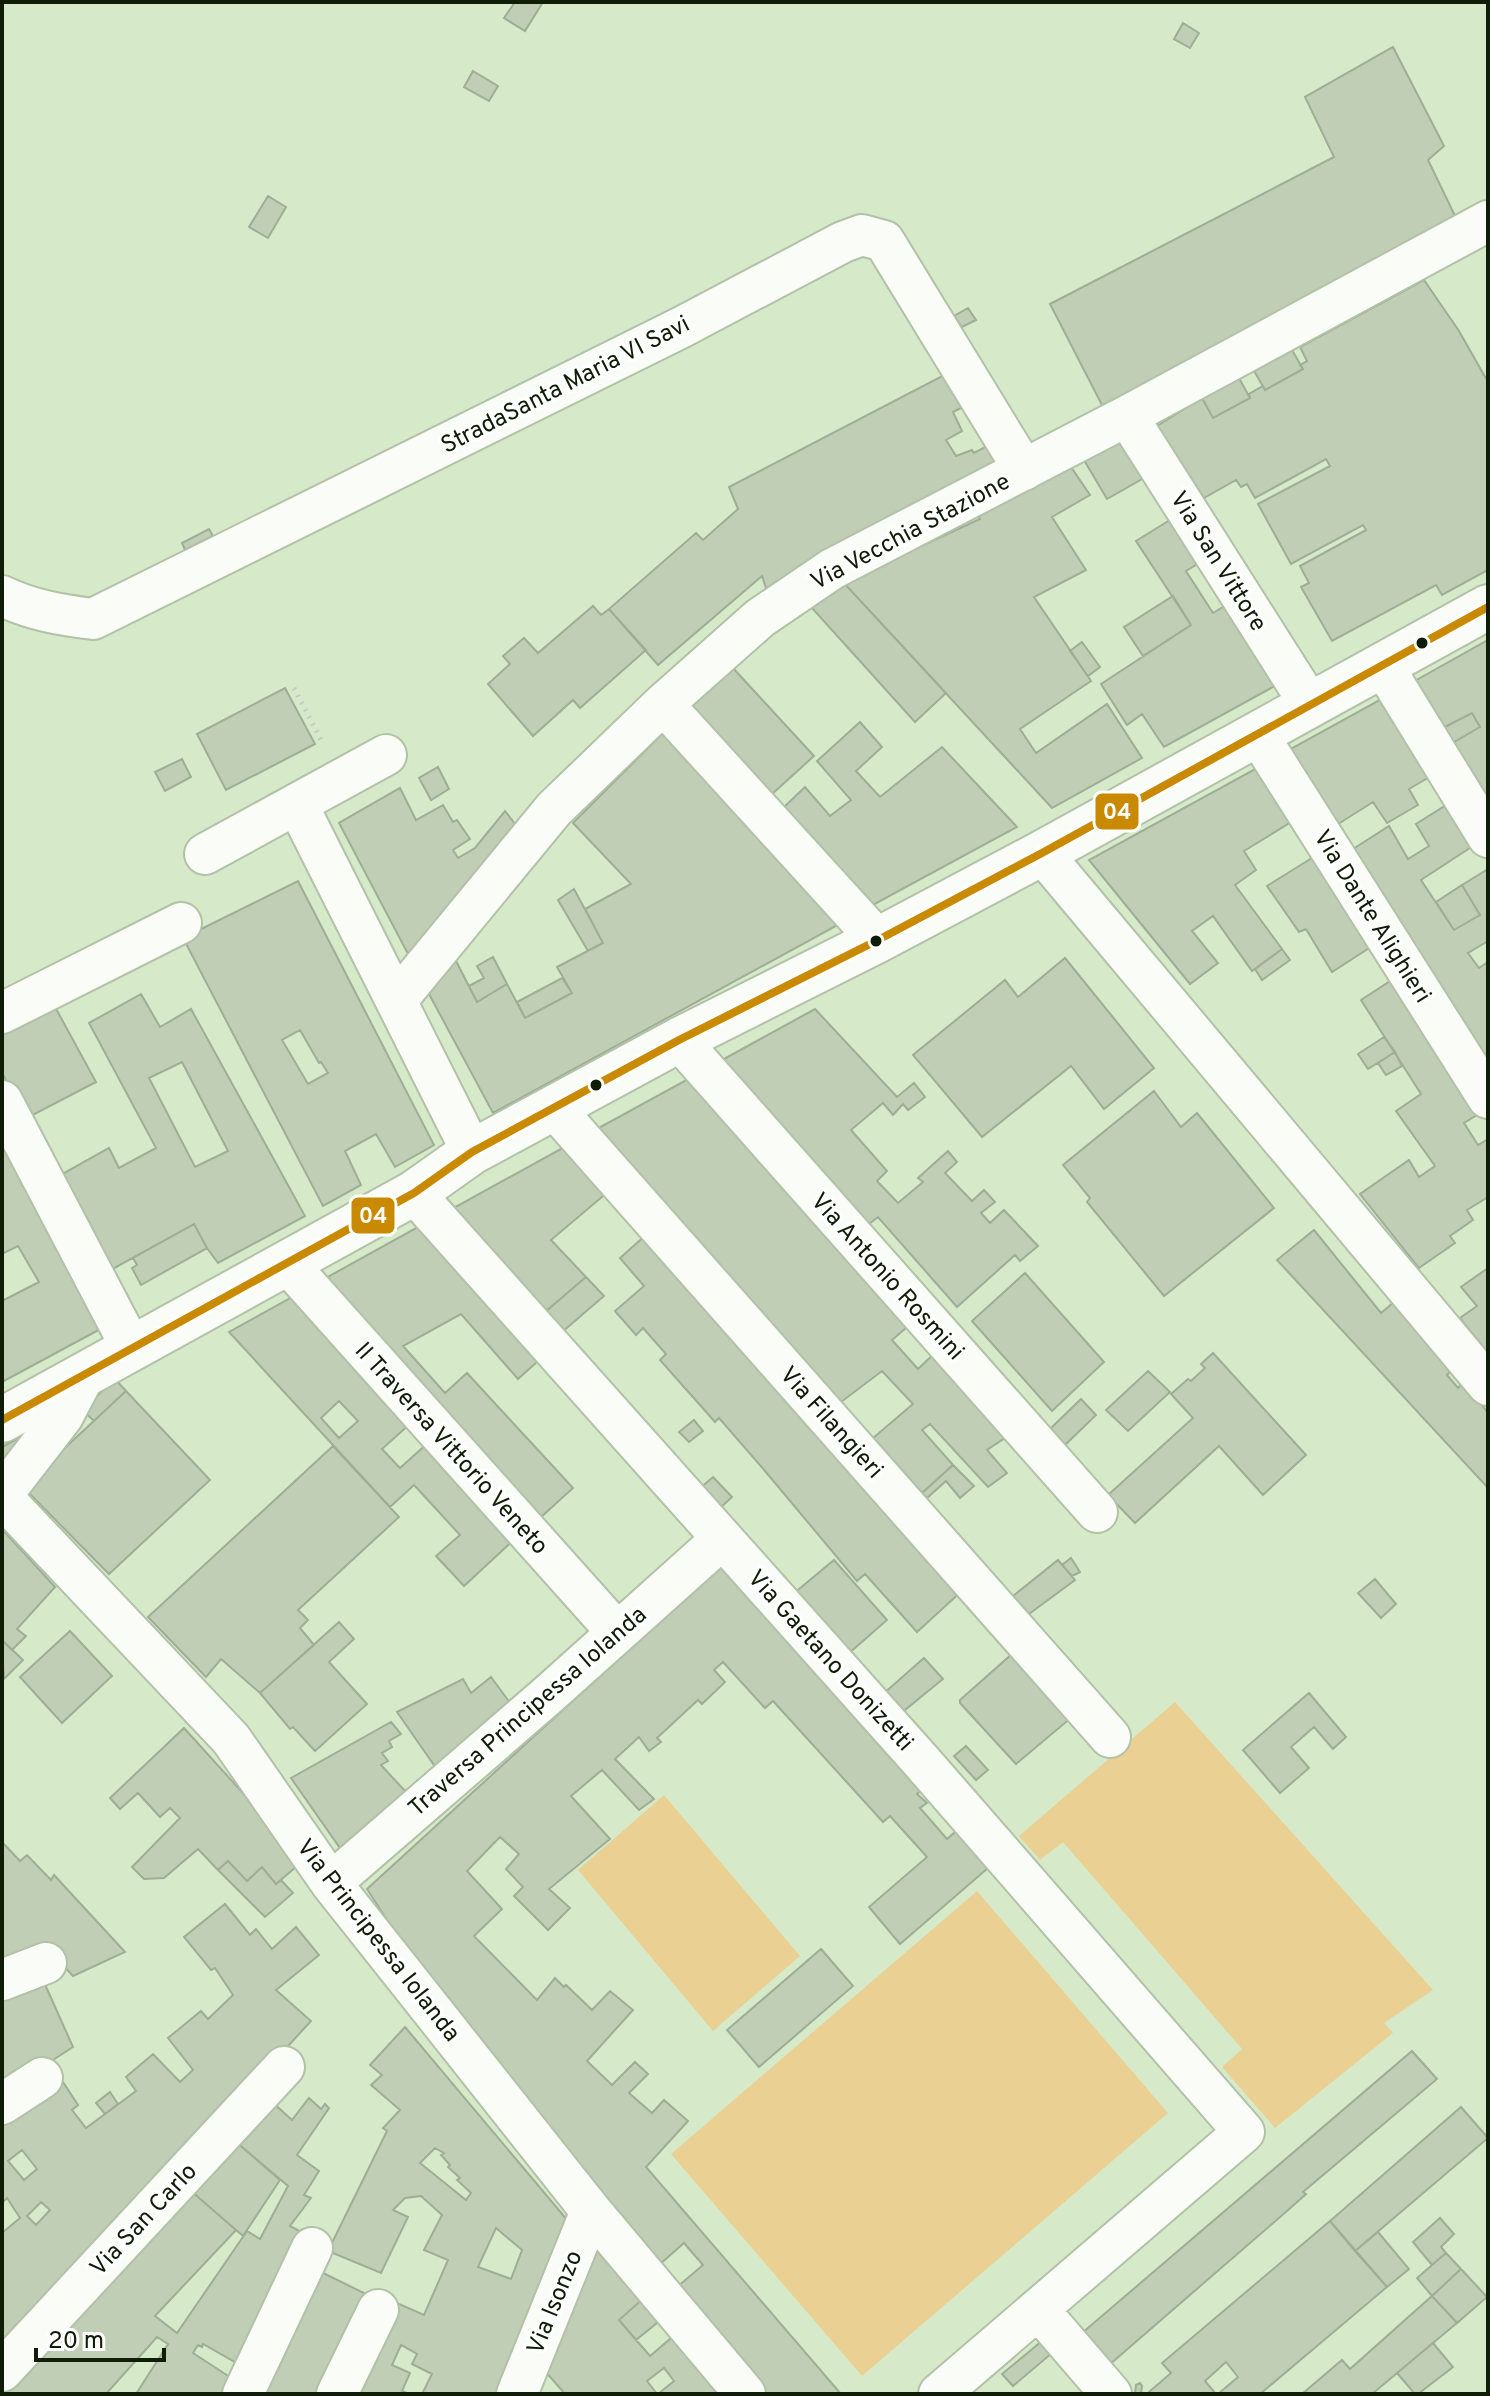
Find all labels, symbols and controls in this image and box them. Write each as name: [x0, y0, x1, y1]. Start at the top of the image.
street label: StradaSanta Maria VI Savi: [436, 310, 695, 462]
street label: Via Vecchia Stazione: [806, 467, 1016, 598]
street label: Via San Vittore: [1162, 486, 1272, 638]
unlabelled marker: [1414, 635, 1430, 651]
line badge: 04: [1094, 792, 1140, 831]
text: 04: [1103, 800, 1131, 827]
street label: Via Dante Alighieri: [1306, 825, 1437, 1009]
unlabelled marker: [868, 933, 884, 949]
unlabelled marker: [588, 1077, 604, 1093]
street label: Via Antonio Rosmini: [803, 1187, 970, 1367]
line badge: 04: [350, 1196, 396, 1235]
text: 04: [359, 1204, 387, 1231]
street label: II Traversa Vittorio Veneto: [347, 1337, 554, 1562]
street label: Via Filangieri: [772, 1361, 889, 1486]
street label: Via Gaetano Donizetti: [740, 1564, 919, 1758]
street label: Traversa Principessa Iolanda: [403, 1601, 654, 1824]
street label: Via Principessa Iolanda: [289, 1834, 466, 2049]
street label: Via San Carlo: [84, 2158, 204, 2283]
street label: Via Isonzo: [521, 2246, 590, 2359]
scale bar: [36, 2312, 164, 2362]
text: 20 m: [48, 2327, 104, 2357]

